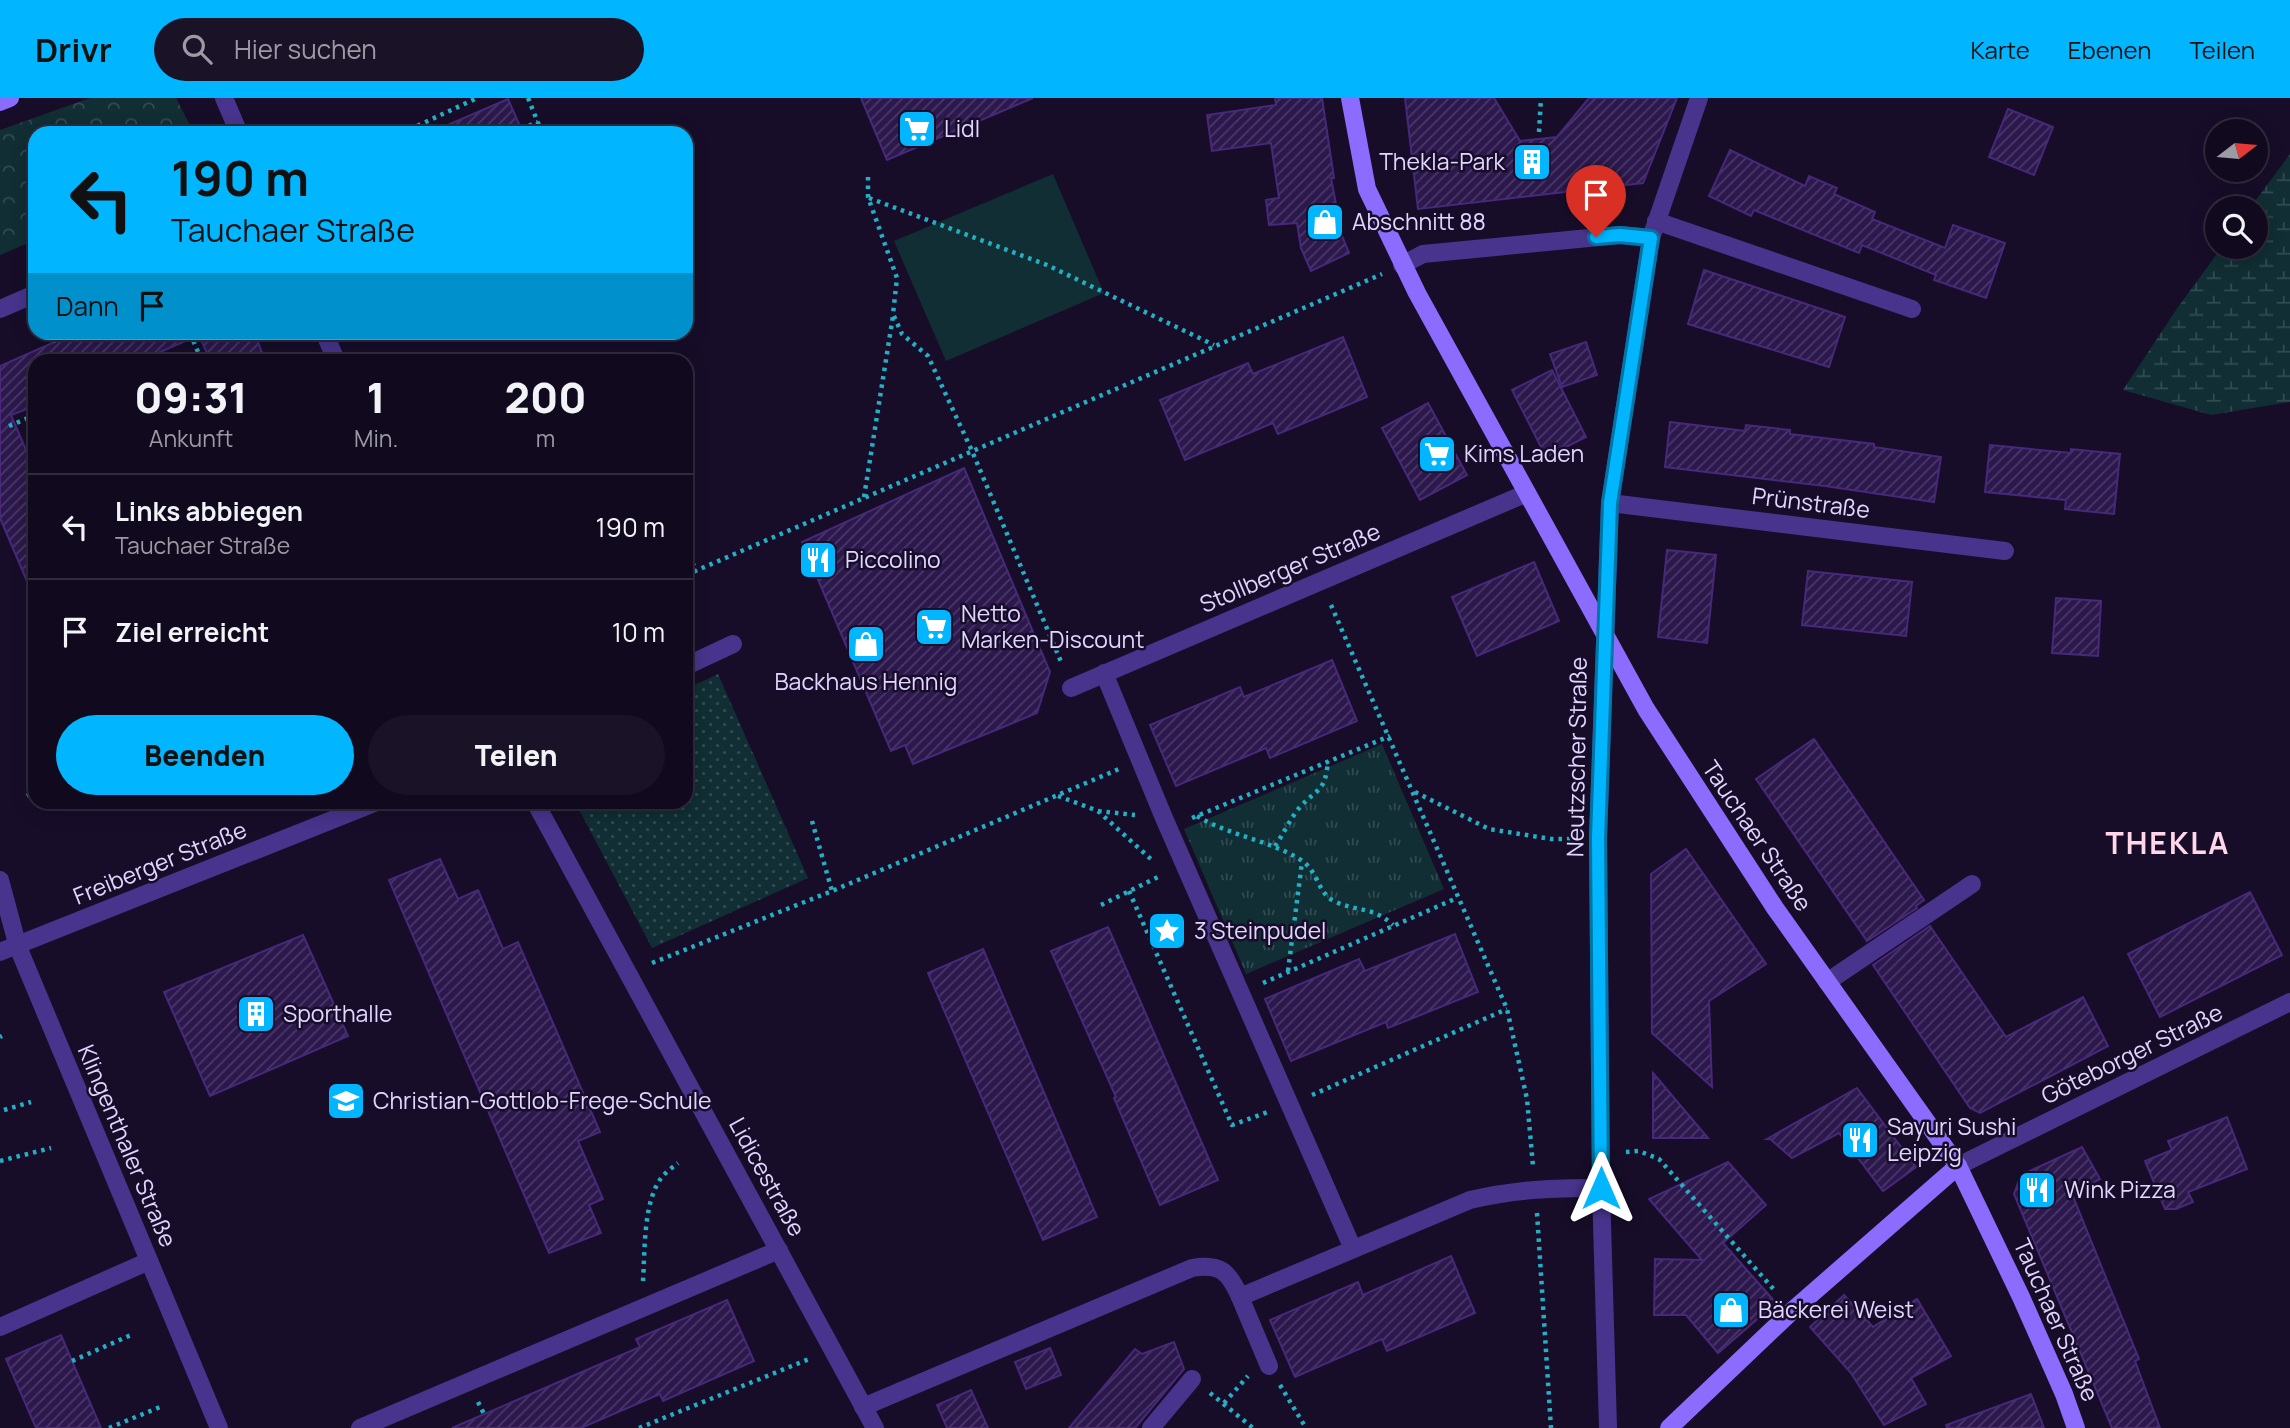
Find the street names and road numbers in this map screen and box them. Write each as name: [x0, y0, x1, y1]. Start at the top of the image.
street label: Prünstraße: [1750, 479, 1872, 525]
street label: Stollberger Straße: [1194, 515, 1385, 620]
street label: Neutzscher Straße: [1558, 657, 1594, 857]
street label: Tauchaer Straße: [1696, 754, 1820, 917]
street label: Freiberger Straße: [68, 813, 251, 911]
street label: Göteborger Straße: [2035, 995, 2228, 1111]
street label: Klingenthaler Straße: [71, 1039, 185, 1252]
street label: Lidicestraße: [722, 1111, 814, 1242]
street label: Tauchaer Straße: [2007, 1233, 2107, 1406]

